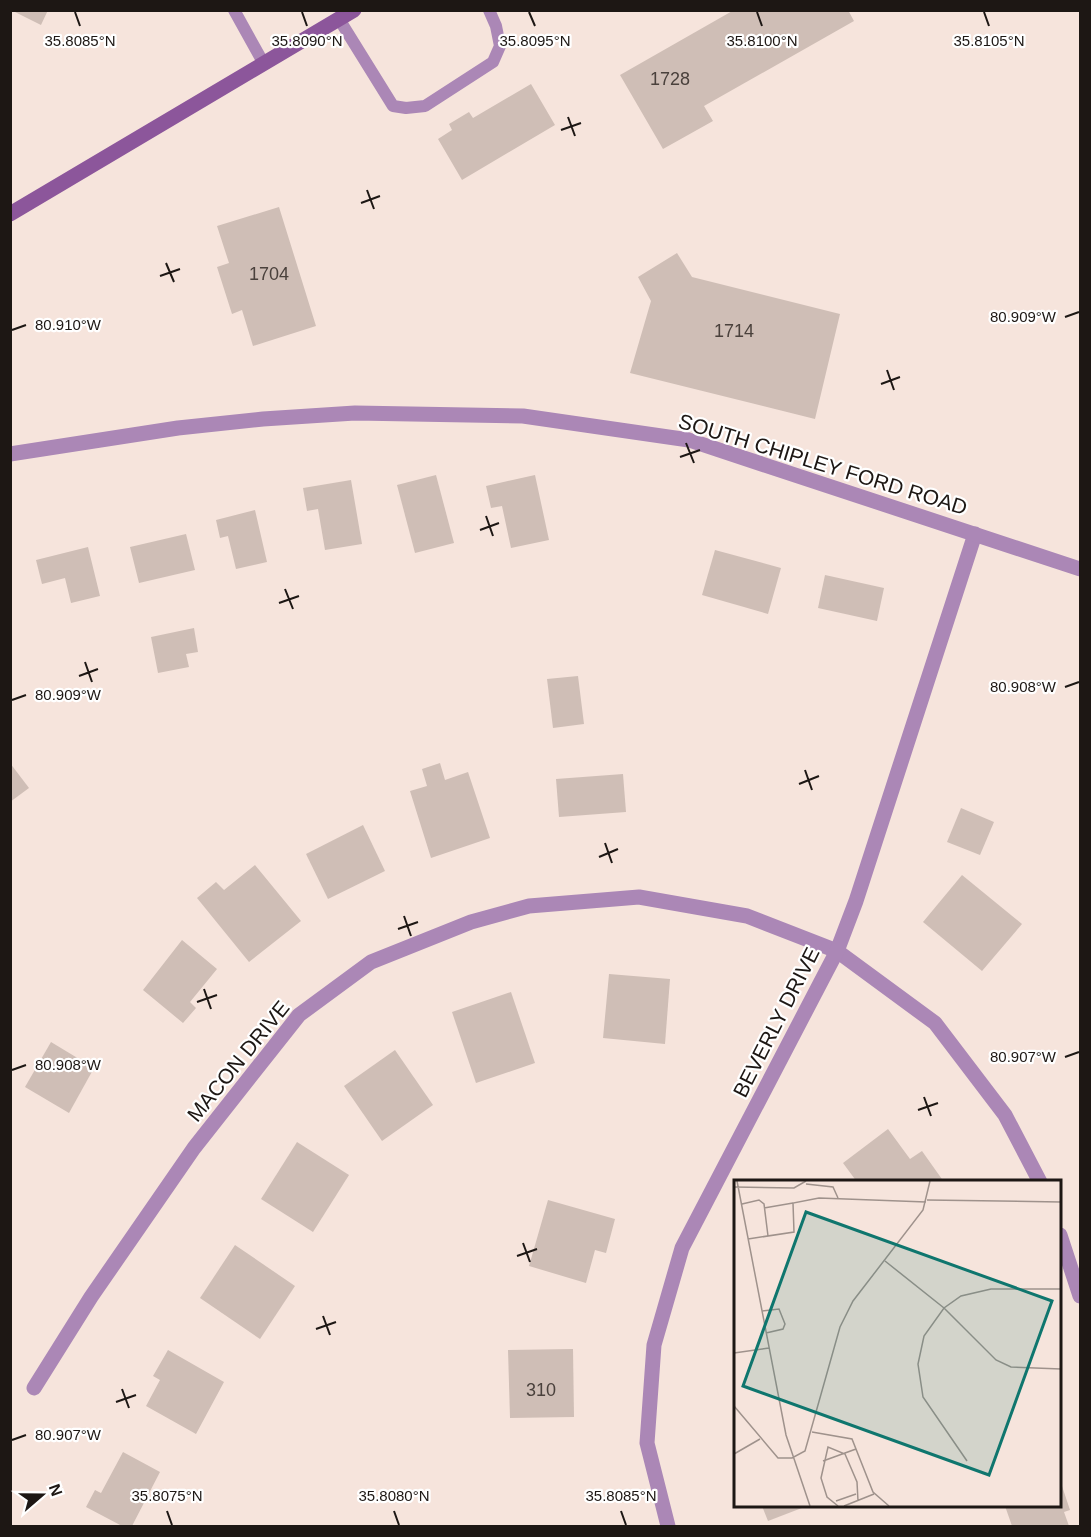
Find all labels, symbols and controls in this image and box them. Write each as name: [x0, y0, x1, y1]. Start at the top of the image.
text: 35.8085°N: [44, 32, 116, 49]
text: 35.8090°N: [271, 32, 343, 49]
text: 35.8095°N: [499, 32, 571, 49]
text: 35.8100°N: [726, 32, 798, 49]
text: 35.8105°N: [953, 32, 1025, 49]
house number: 1728: [650, 69, 690, 89]
house number: 1704: [249, 264, 289, 284]
text: 80.909°W: [990, 308, 1057, 325]
text: 80.910°W: [35, 316, 102, 333]
house number: 1714: [714, 321, 754, 341]
street label: SOUTH CHIPLEY FORD ROAD: [676, 409, 970, 519]
text: 80.908°W: [990, 678, 1057, 695]
text: 80.909°W: [35, 686, 102, 703]
street label: BEVERLY DRIVE: [728, 943, 824, 1101]
street label: MACON DRIVE: [182, 996, 294, 1126]
text: 80.907°W: [990, 1048, 1057, 1065]
text: 80.908°W: [35, 1056, 102, 1073]
inset map: [734, 1180, 1061, 1507]
house number: 310: [526, 1380, 556, 1400]
text: 80.907°W: [35, 1426, 102, 1443]
north arrow: [12, 1465, 72, 1525]
text: N: [46, 1482, 66, 1498]
text: 35.8075°N: [131, 1487, 203, 1504]
text: 35.8080°N: [358, 1487, 430, 1504]
text: 35.8085°N: [585, 1487, 657, 1504]

